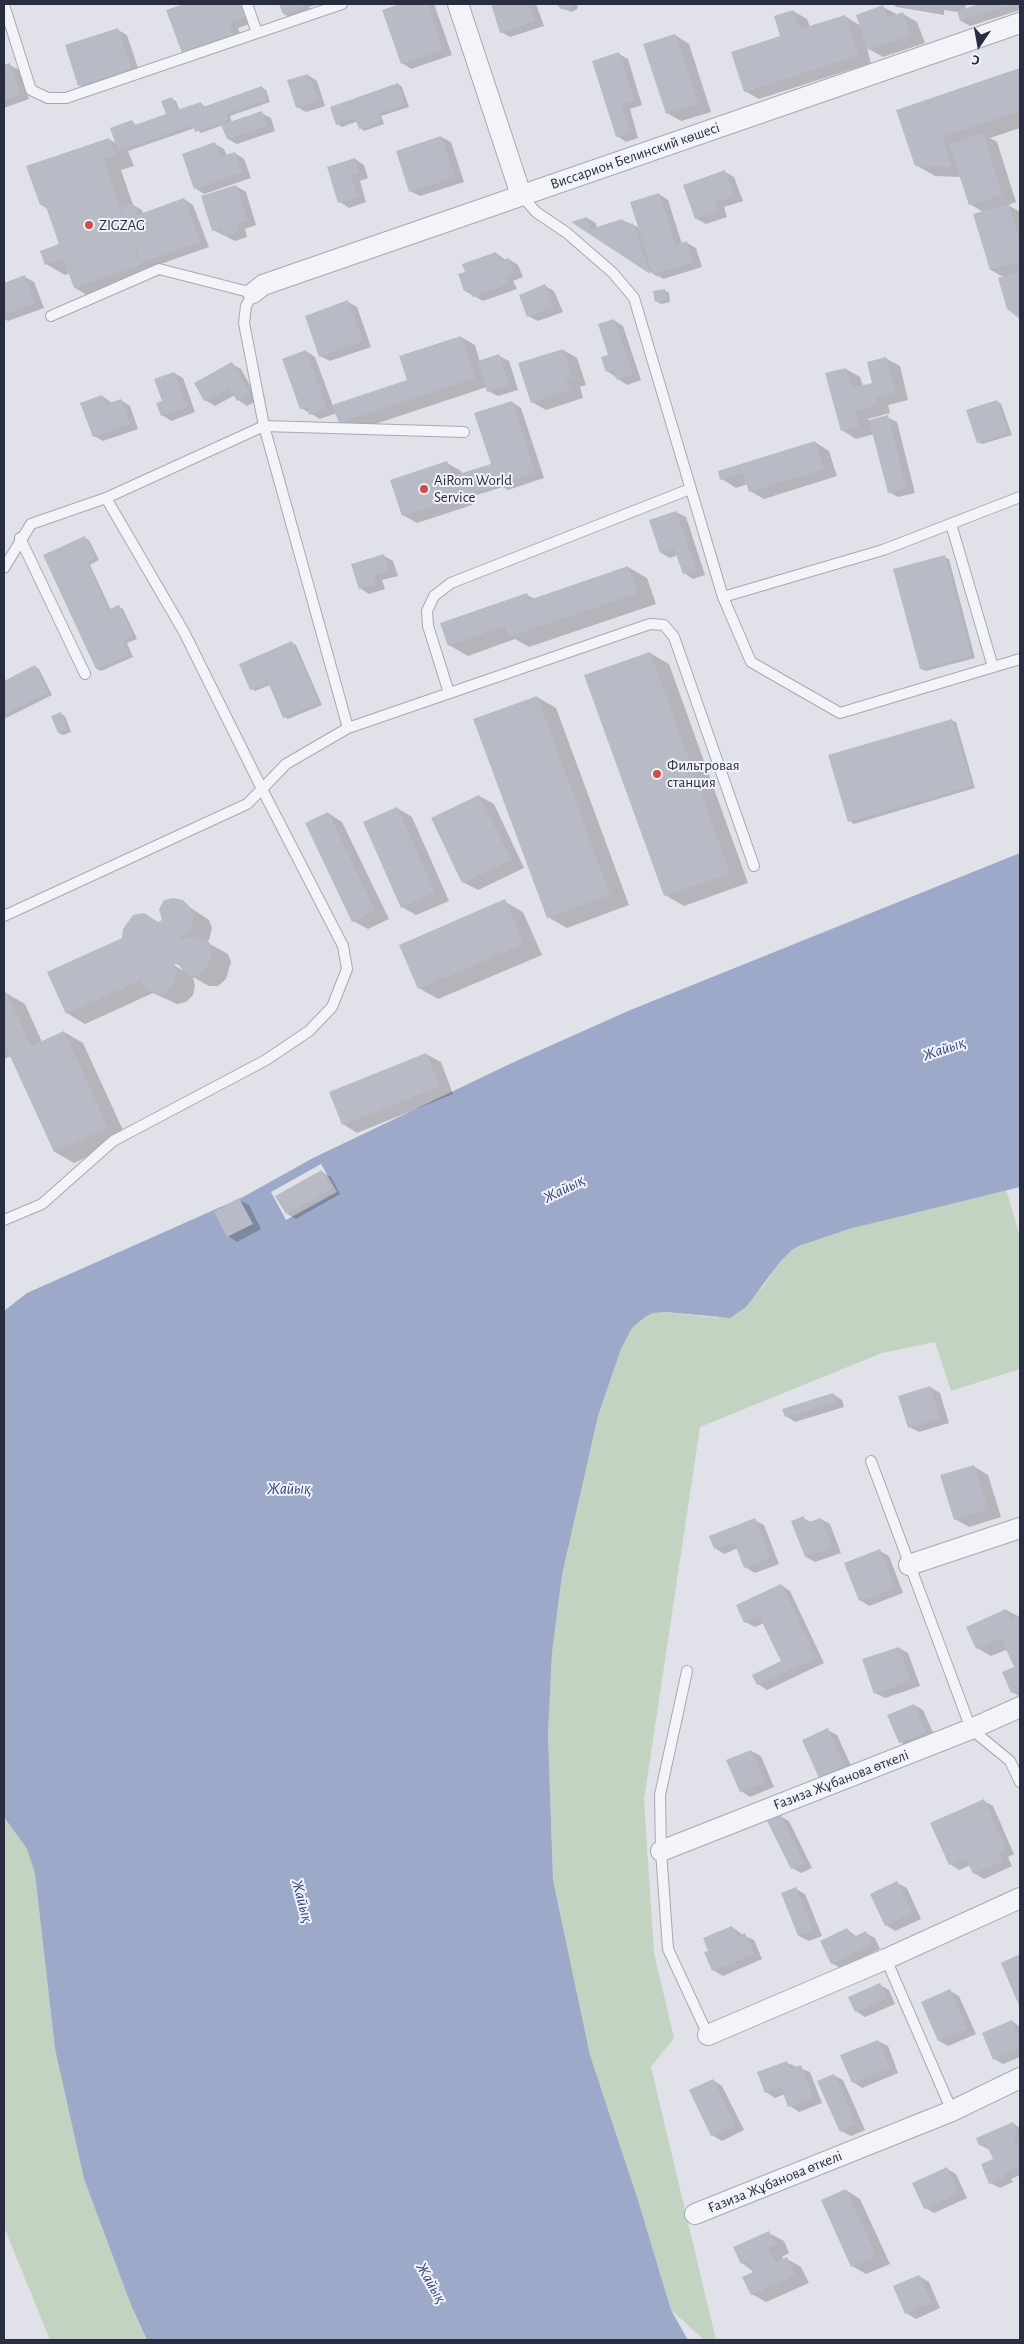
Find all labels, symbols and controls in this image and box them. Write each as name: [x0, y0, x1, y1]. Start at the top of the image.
north arrow: [954, 20, 1004, 70]
text: С: [971, 52, 981, 67]
street label: Виссарион Белинский көшесі: [548, 118, 722, 194]
place label: ZIGZAG: [99, 216, 145, 234]
marker: ZIGZAG: [83, 219, 95, 231]
place label: AiRom World Service: [434, 471, 512, 506]
marker: AiRom World Service: [418, 483, 430, 495]
place label: Фильтровая станция: [667, 756, 740, 791]
marker: Фильтровая станция: [651, 768, 663, 780]
water label: Жайық: [920, 1033, 968, 1065]
water label: Жайық: [540, 1170, 588, 1208]
water label: Жайық: [267, 1479, 311, 1499]
street label: Ғазиза Жұбанова өткелі: [771, 1746, 911, 1814]
water label: Жайық: [287, 1877, 317, 1925]
street label: Ғазиза Жұбанова өткелі: [705, 2147, 845, 2217]
water label: Жайық: [412, 2259, 450, 2307]

